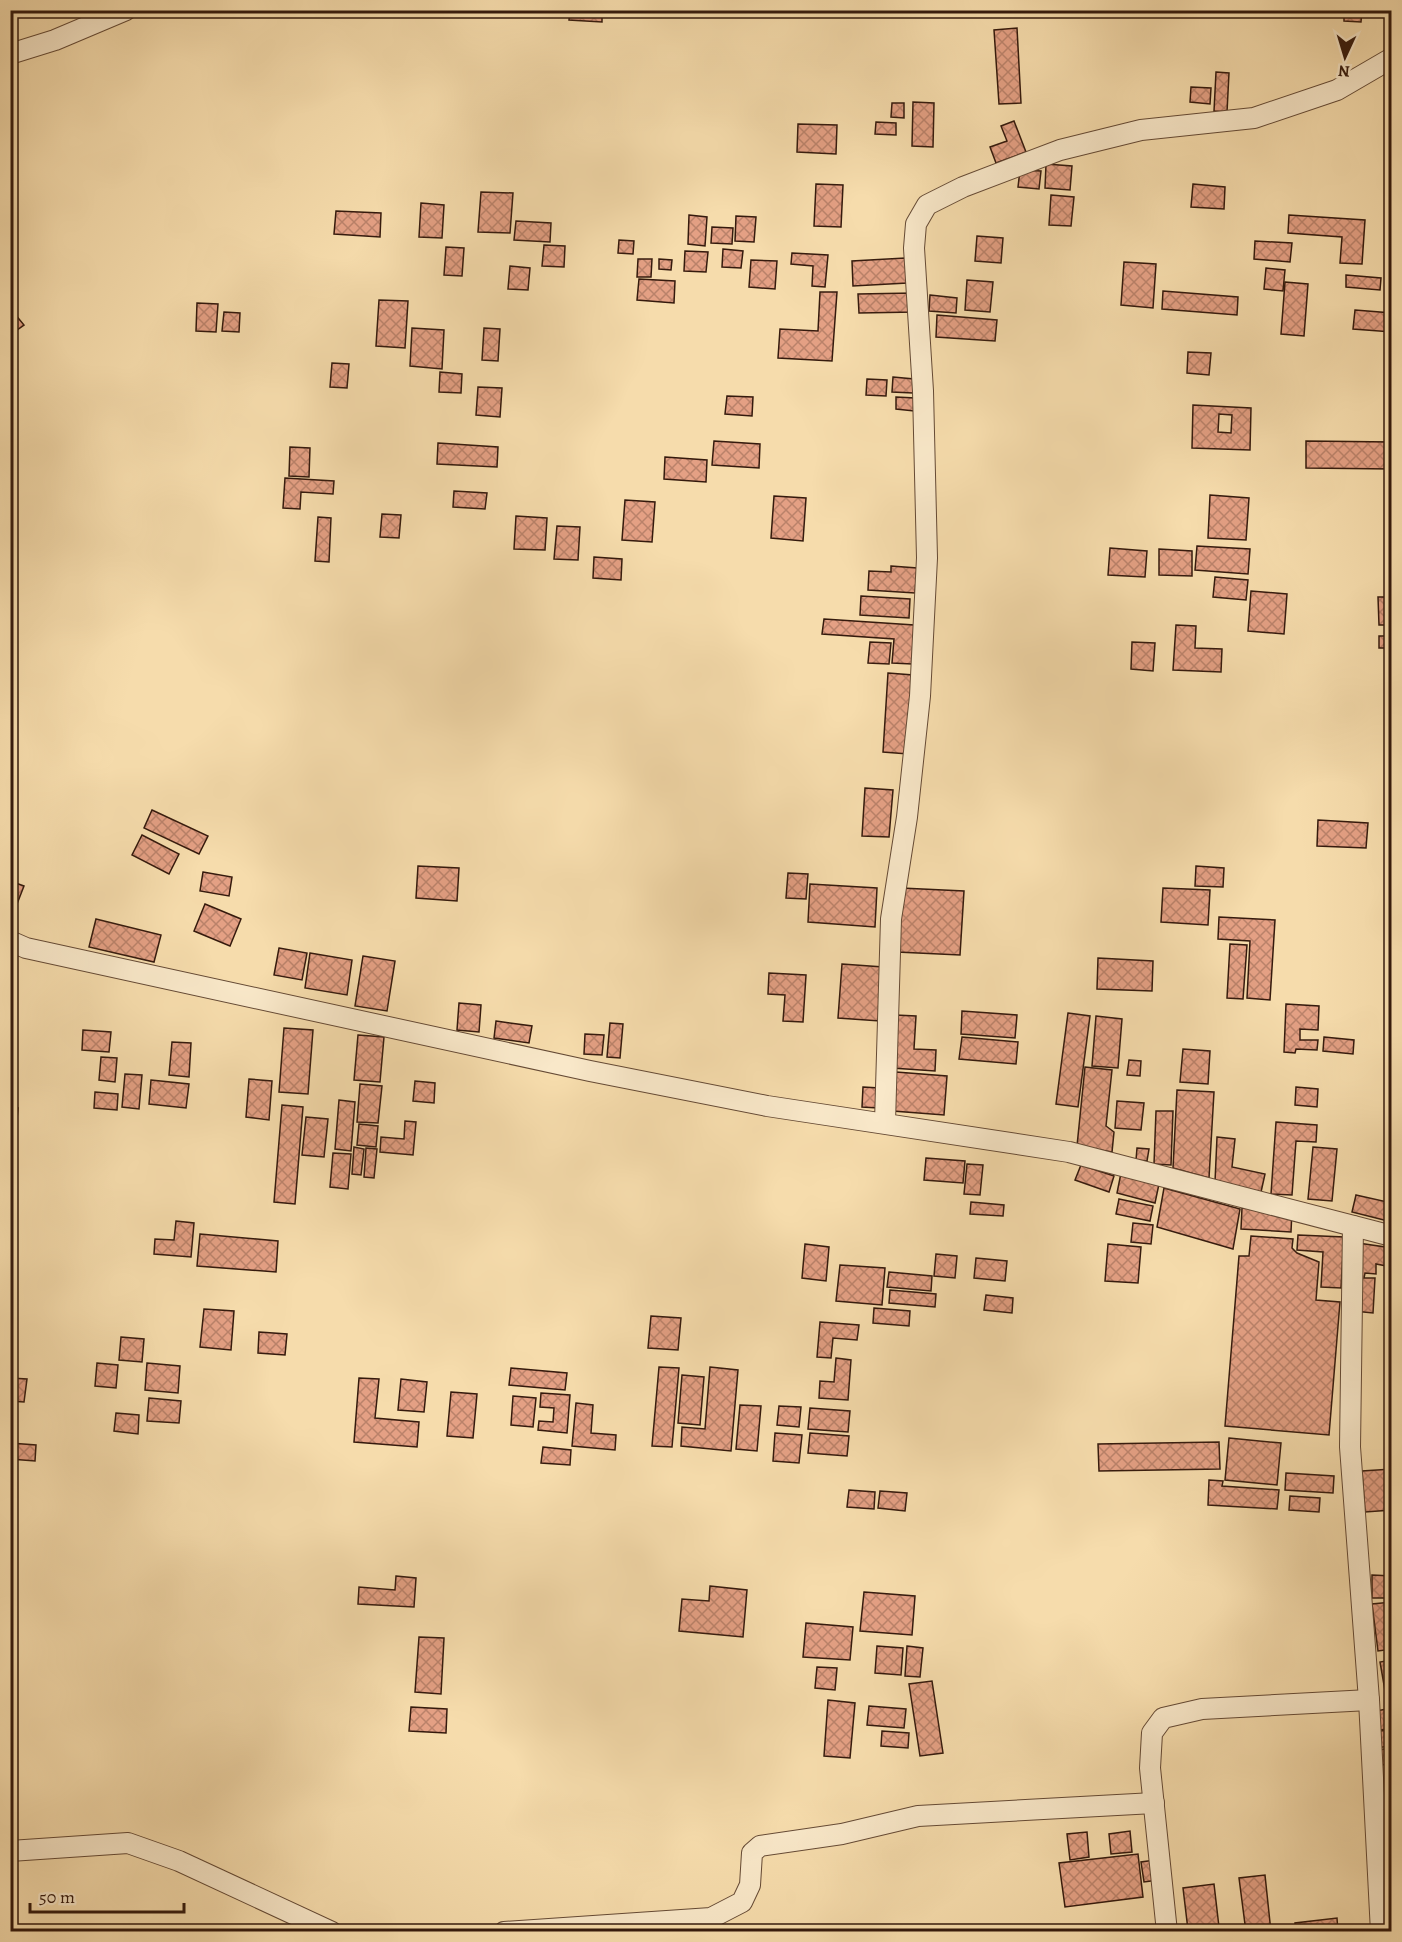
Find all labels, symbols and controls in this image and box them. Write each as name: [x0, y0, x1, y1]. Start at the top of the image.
north arrow: [1315, 27, 1375, 87]
text: N: [1337, 60, 1351, 82]
scale bar: [30, 1876, 184, 1914]
text: 50 m: [39, 1885, 75, 1909]

